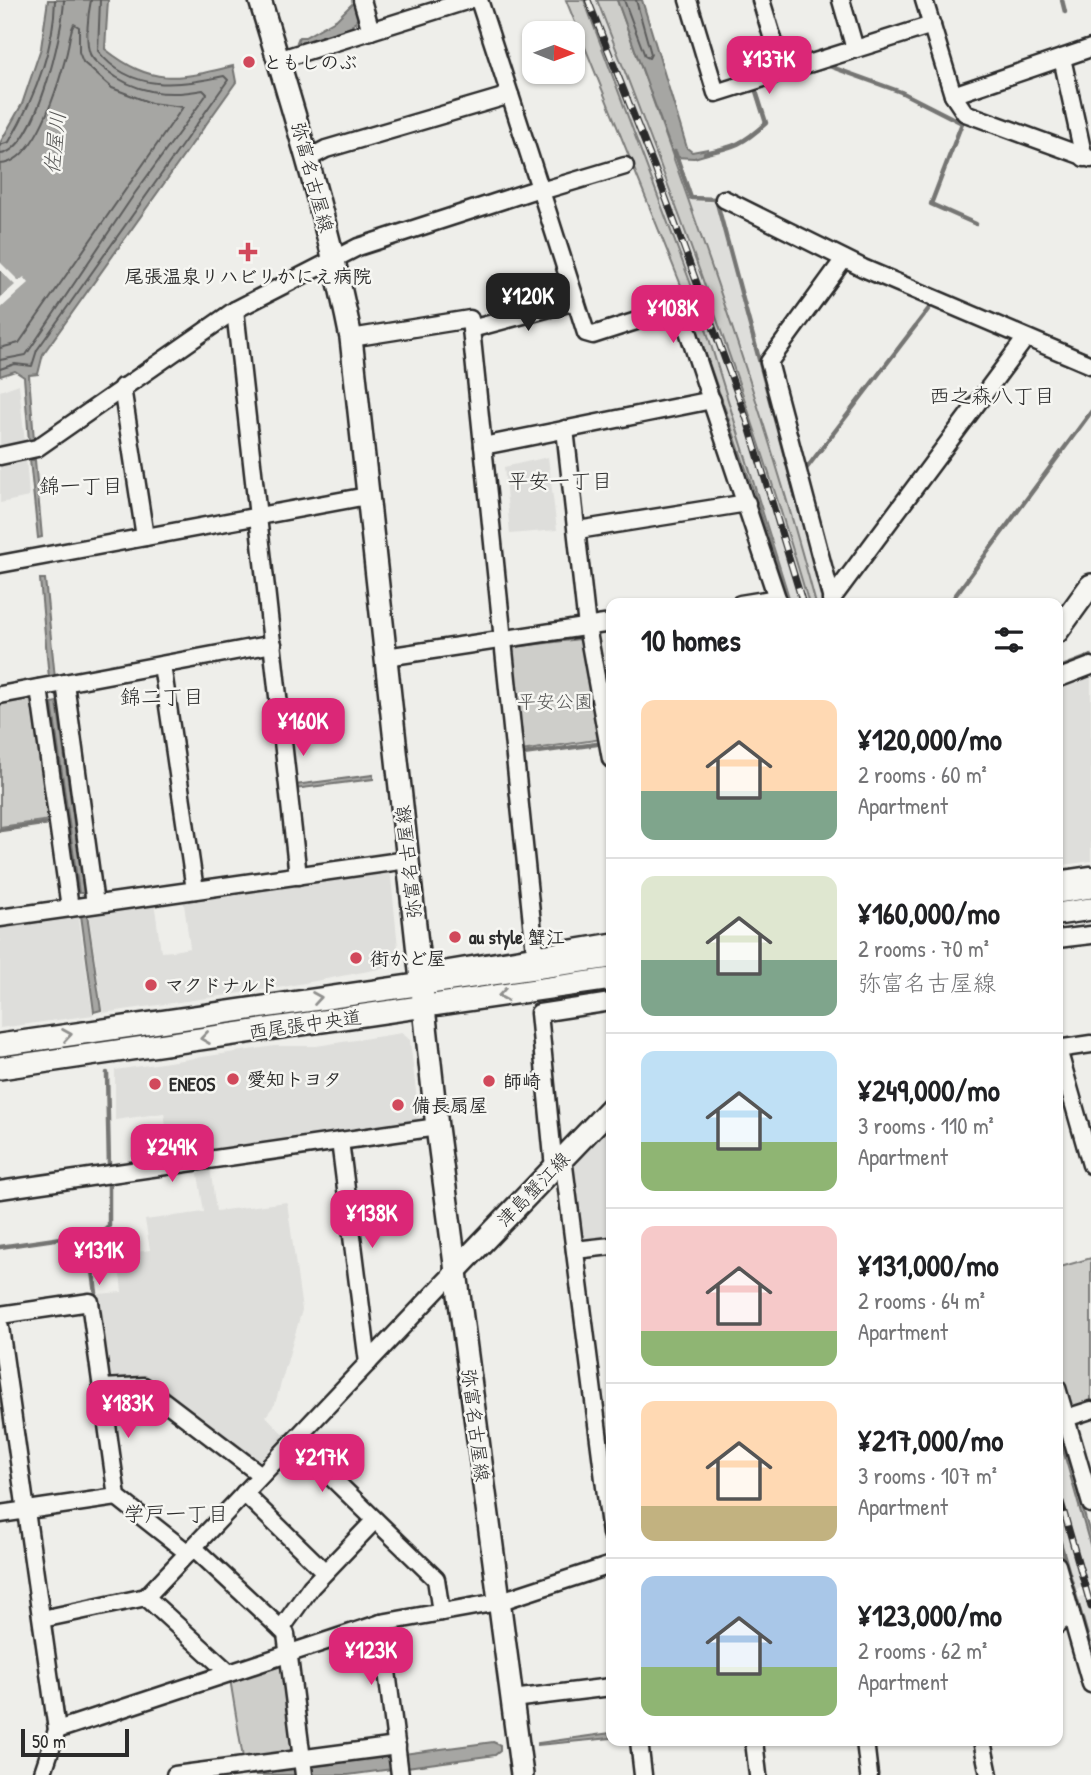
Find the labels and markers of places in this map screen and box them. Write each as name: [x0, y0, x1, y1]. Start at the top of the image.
pin: ¥137K: [720, 36, 818, 96]
place label: ともしのぶ: [263, 49, 358, 75]
marker: ともしのぶ: [241, 54, 257, 70]
marker: 尾張温泉リハビリかにえ病院: [238, 242, 258, 262]
place label: 尾張温泉リハビリかにえ病院: [124, 263, 372, 289]
pin: ¥120K: [479, 274, 577, 333]
pin: ¥108K: [624, 286, 722, 345]
pin: ¥160K: [254, 698, 352, 758]
place label: au style 蟹江: [469, 924, 565, 951]
marker: au style 蟹江: [447, 929, 463, 945]
place label: 街かど屋: [370, 945, 446, 971]
marker: 街かど屋: [348, 950, 364, 966]
place label: マクドナルド: [165, 972, 278, 998]
marker: マクドナルド: [143, 977, 159, 993]
place label: 愛知トヨタ: [247, 1066, 342, 1092]
place label: 師崎: [503, 1068, 541, 1094]
place label: ENEOS: [169, 1071, 215, 1097]
marker: 愛知トヨタ: [225, 1071, 241, 1087]
marker: 師崎: [481, 1073, 497, 1089]
marker: ENEOS: [147, 1076, 163, 1092]
place label: 備長扇屋: [412, 1092, 488, 1118]
marker: 備長扇屋: [390, 1097, 406, 1113]
pin: ¥249K: [123, 1124, 221, 1184]
pin: ¥138K: [323, 1190, 421, 1250]
pin: ¥131K: [50, 1228, 148, 1287]
pin: ¥183K: [79, 1380, 177, 1440]
pin: ¥217K: [273, 1434, 371, 1494]
pin: ¥123K: [322, 1628, 420, 1687]

